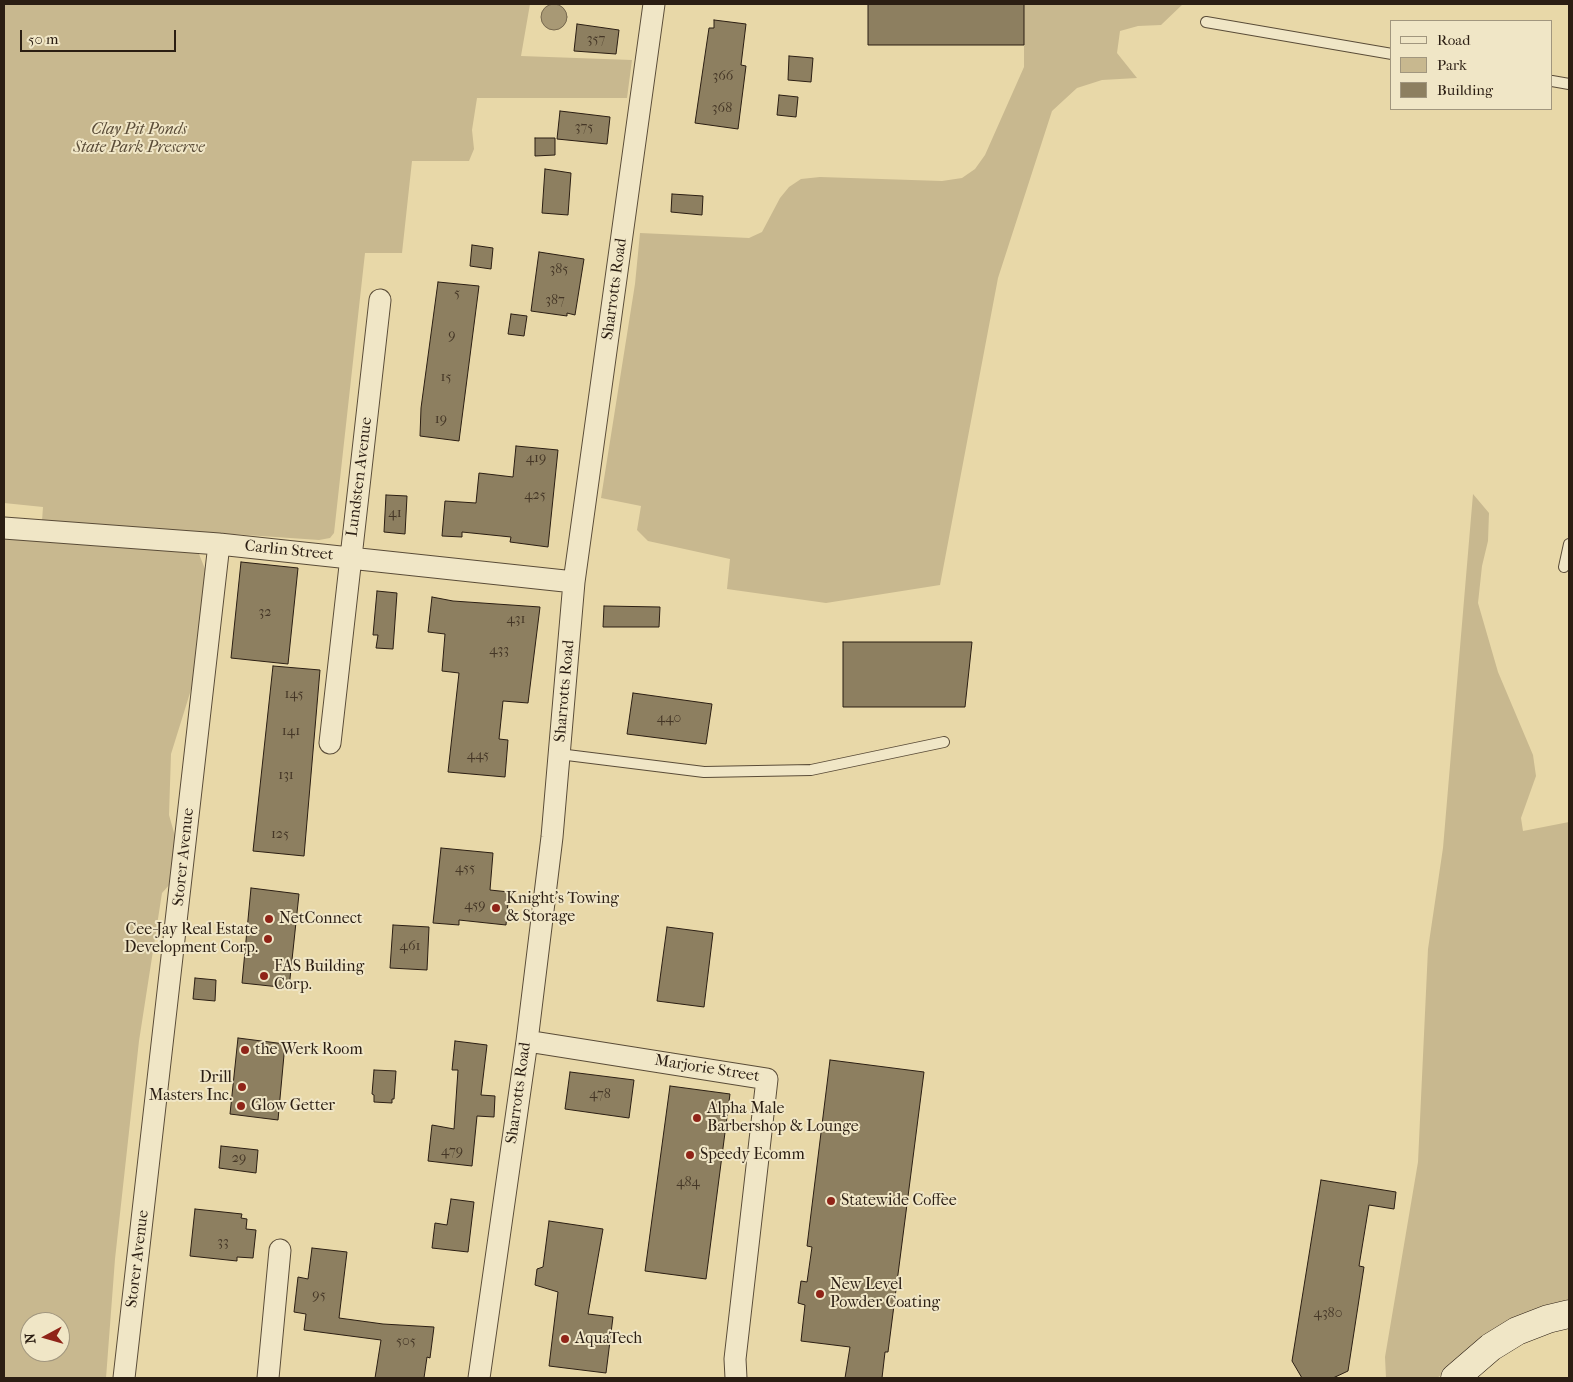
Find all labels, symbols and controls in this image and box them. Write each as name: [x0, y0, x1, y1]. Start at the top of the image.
scale bar: [22, 20, 179, 52]
legend: [1390, 20, 1553, 110]
text: 50 m: [28, 30, 58, 48]
text: Road: [1437, 31, 1470, 49]
house number: 357: [587, 32, 605, 48]
text: Park: [1437, 56, 1467, 74]
house number: 366: [713, 69, 733, 85]
text: Building: [1437, 81, 1493, 99]
house number: 368: [712, 101, 732, 117]
park label: Clay Pit Ponds State Park Preserve: [73, 120, 205, 158]
house number: 375: [575, 120, 593, 136]
street label: Sharrotts Road: [598, 237, 632, 341]
house number: 385: [550, 262, 568, 278]
house number: 5: [454, 286, 460, 302]
house number: 387: [545, 293, 565, 309]
house number: 9: [448, 328, 456, 344]
house number: 15: [441, 370, 451, 386]
house number: 19: [435, 412, 447, 428]
street label: Lundsten Avenue: [343, 416, 377, 538]
house number: 419: [526, 451, 546, 467]
house number: 425: [524, 488, 546, 504]
house number: 41: [388, 506, 402, 522]
street label: Carlin Street: [244, 537, 334, 565]
house number: 32: [259, 605, 271, 621]
house number: 431: [506, 612, 526, 628]
street label: Sharrotts Road: [551, 639, 579, 743]
house number: 433: [489, 643, 509, 659]
house number: 145: [285, 687, 303, 703]
house number: 440: [657, 711, 681, 727]
house number: 141: [282, 724, 300, 740]
house number: 445: [467, 748, 489, 764]
house number: 131: [278, 768, 294, 784]
street label: Storer Avenue: [169, 807, 199, 907]
house number: 125: [271, 827, 289, 843]
house number: 455: [455, 861, 475, 877]
place label: Knight's Towing & Storage: [506, 889, 619, 927]
house number: 459: [464, 898, 486, 914]
marker: Knight's Towing & Storage: [490, 902, 502, 914]
place label: NetConnect: [279, 909, 362, 929]
marker: NetConnect: [263, 913, 275, 925]
place label: Cee-Jay Real Estate Development Corp.: [124, 920, 258, 958]
marker: Cee-Jay Real Estate Development Corp.: [262, 933, 274, 945]
house number: 461: [400, 939, 420, 955]
place label: FAS Building Corp.: [274, 957, 364, 995]
marker: FAS Building Corp.: [258, 970, 270, 982]
place label: the Werk Room: [255, 1040, 363, 1060]
street label: Sharrotts Road: [502, 1041, 536, 1145]
marker: the Werk Room: [239, 1044, 251, 1056]
street label: Marjorie Street: [653, 1051, 761, 1087]
place label: Drill Masters Inc.: [149, 1068, 232, 1106]
marker: Drill Masters Inc.: [236, 1081, 248, 1093]
house number: 478: [589, 1087, 611, 1103]
place label: Glow Getter: [251, 1096, 335, 1116]
place label: Alpha Male Barbershop & Lounge: [707, 1099, 859, 1137]
marker: Glow Getter: [235, 1100, 247, 1112]
marker: Alpha Male Barbershop & Lounge: [691, 1112, 703, 1124]
house number: 479: [441, 1144, 463, 1160]
place label: Speedy Ecomm: [700, 1145, 805, 1165]
marker: Speedy Ecomm: [684, 1149, 696, 1161]
house number: 29: [232, 1151, 246, 1167]
house number: 484: [676, 1175, 700, 1191]
place label: Statewide Coffee: [841, 1191, 957, 1211]
marker: Statewide Coffee: [825, 1195, 837, 1207]
street label: Storer Avenue: [122, 1209, 154, 1309]
house number: 33: [217, 1235, 229, 1251]
place label: New Level Powder Coating: [830, 1275, 940, 1313]
house number: 95: [312, 1288, 326, 1304]
marker: New Level Powder Coating: [814, 1288, 826, 1300]
house number: 4380: [1314, 1306, 1342, 1322]
north arrow: [20, 1312, 70, 1362]
place label: AquaTech: [575, 1329, 642, 1349]
text: N: [22, 1332, 40, 1345]
marker: AquaTech: [559, 1333, 571, 1345]
house number: 505: [396, 1334, 416, 1350]

